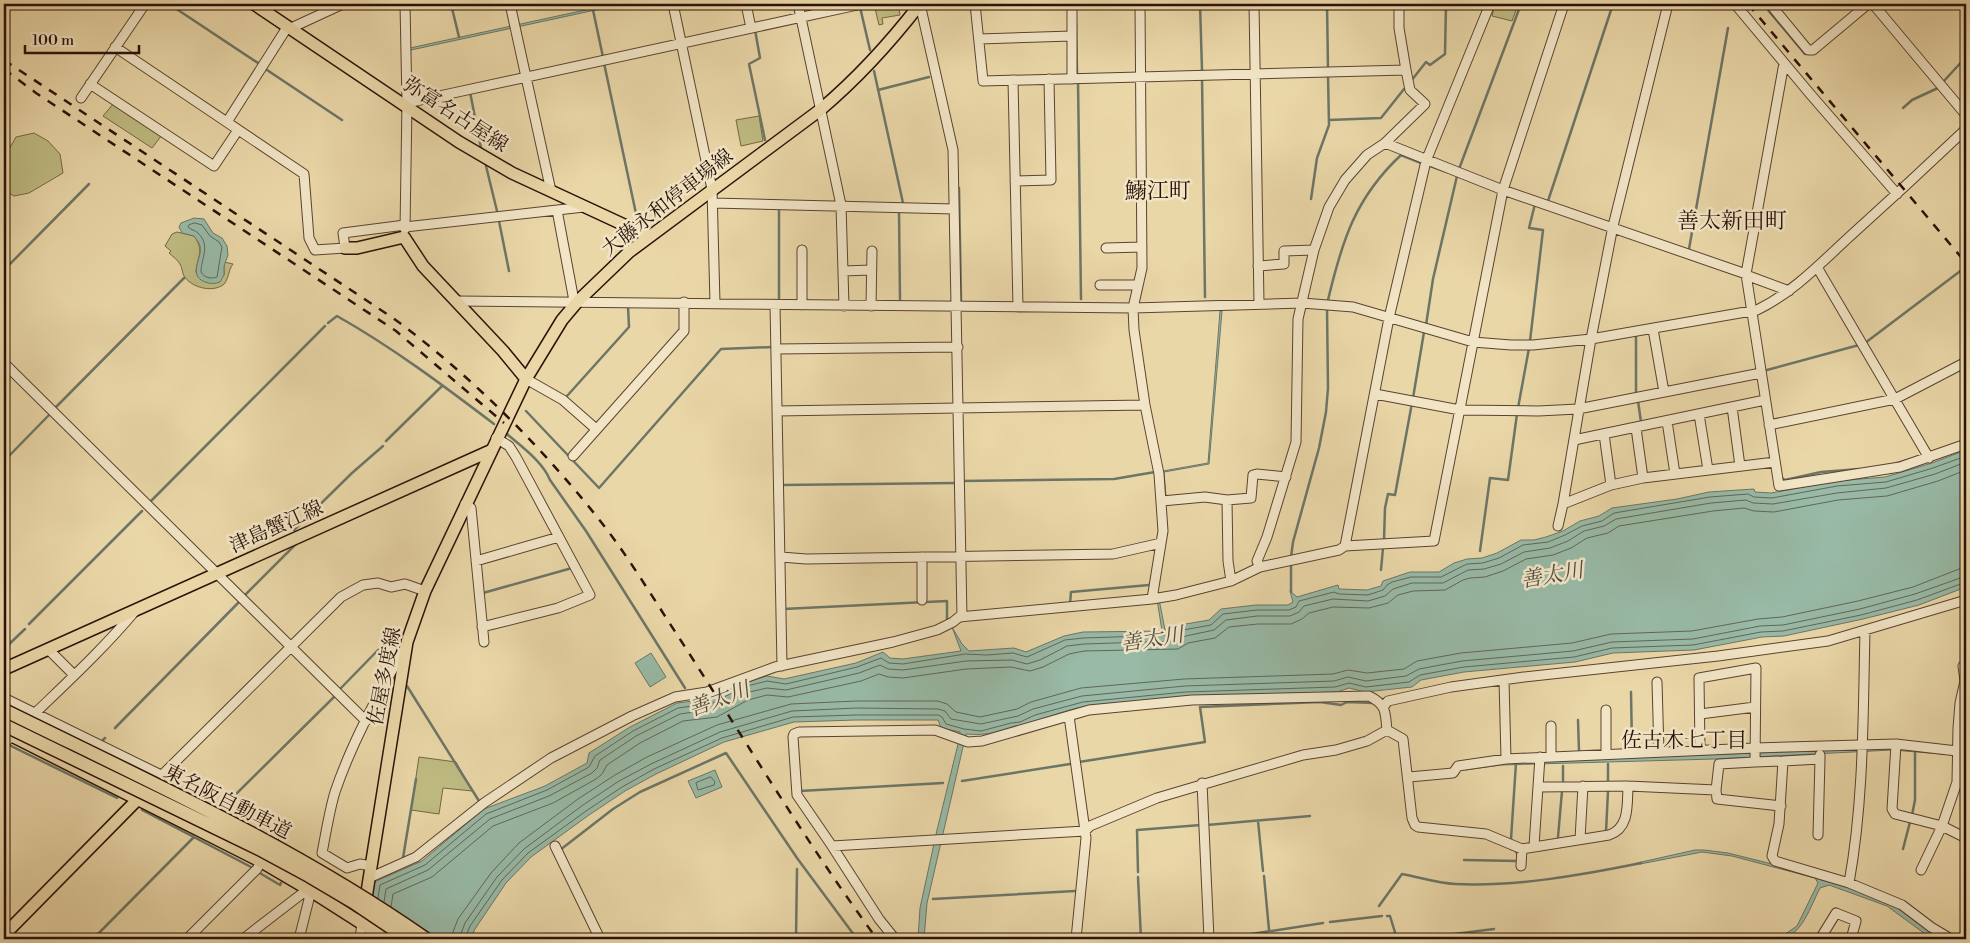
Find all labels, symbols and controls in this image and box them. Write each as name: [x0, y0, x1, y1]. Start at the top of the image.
scale bar: [25, 22, 139, 54]
text: 100 m: [32, 31, 74, 50]
street label: 弥富名古屋線: [398, 72, 512, 158]
street label: 大藤永和停車場線: [597, 144, 739, 262]
district label: 鰯江町: [1125, 178, 1191, 205]
district label: 善太新田町: [1677, 208, 1787, 235]
street label: 津島蟹江線: [226, 496, 327, 559]
water label: 善太川: [1519, 557, 1587, 594]
water label: 善太川: [1119, 622, 1187, 658]
street label: 佐屋多度線: [364, 625, 407, 728]
water label: 善太川: [685, 676, 755, 723]
district label: 佐古木七丁目: [1621, 728, 1747, 754]
street label: 東名阪自動車道: [159, 759, 295, 845]

